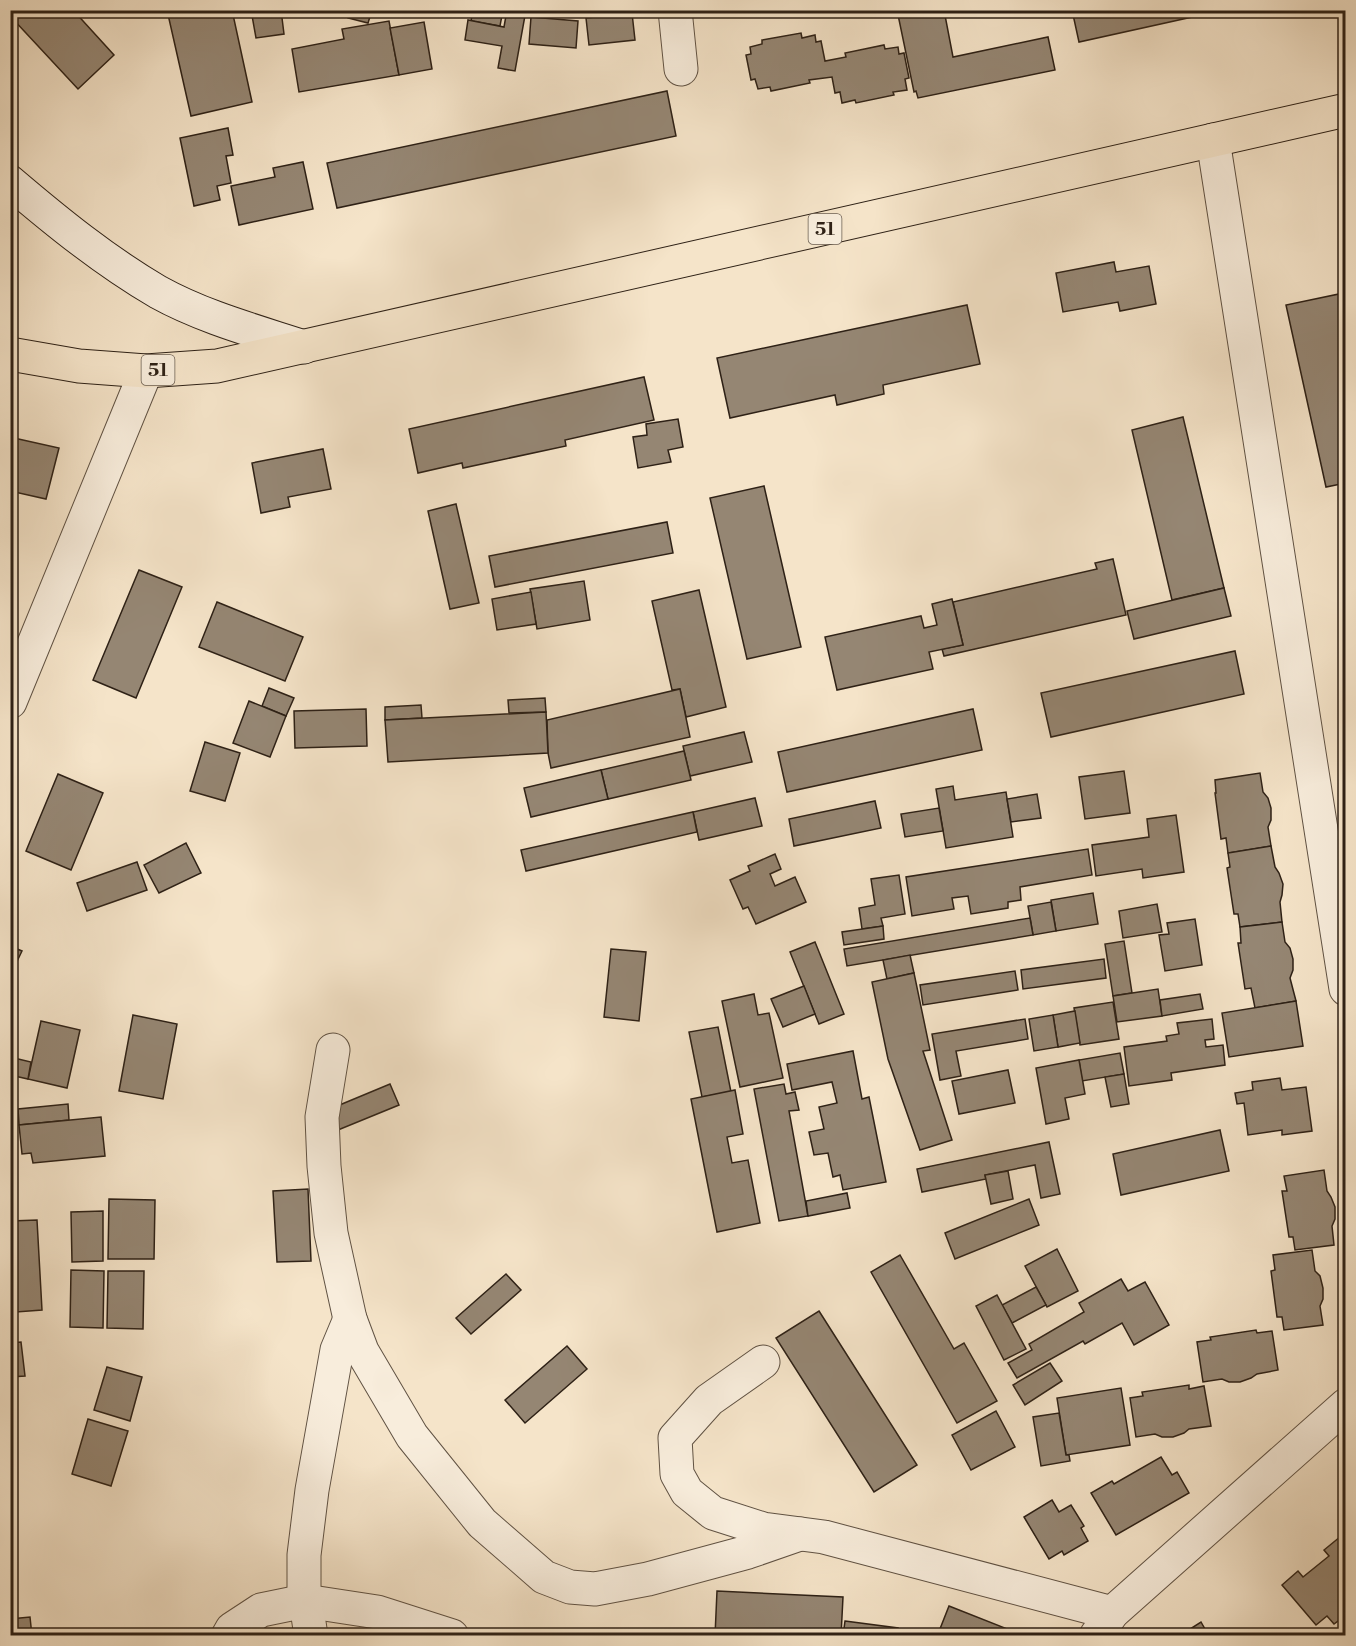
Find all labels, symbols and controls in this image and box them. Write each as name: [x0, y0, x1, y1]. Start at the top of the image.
road number: 51: [808, 214, 842, 244]
road number: 51: [142, 355, 174, 385]

